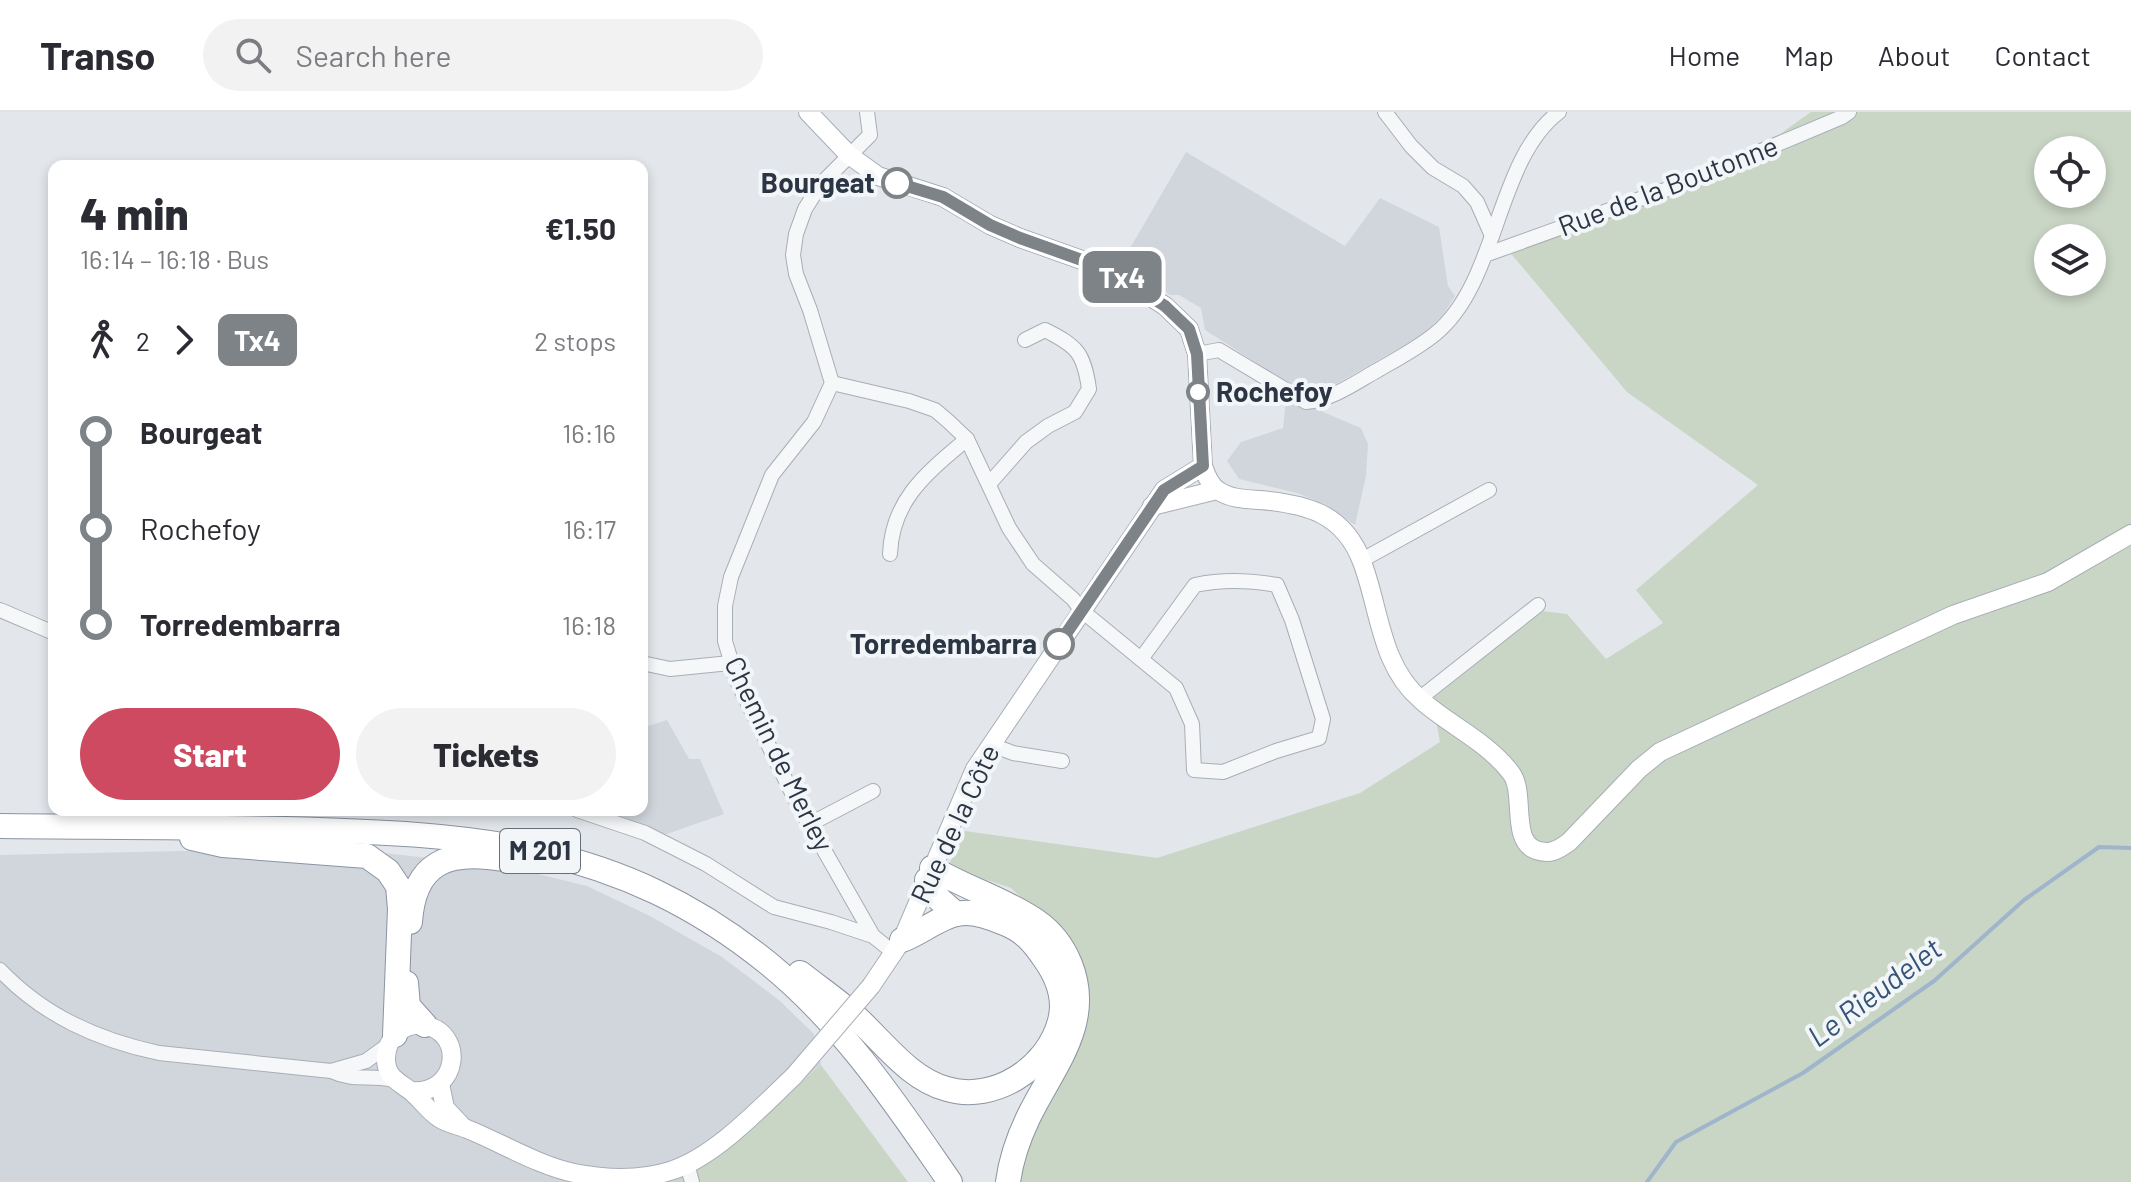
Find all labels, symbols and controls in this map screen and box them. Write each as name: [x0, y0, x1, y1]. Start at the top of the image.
search box: [203, 19, 763, 91]
text: Transo: [40, 32, 155, 78]
icon: search: [231, 33, 275, 77]
text: Search here: [295, 37, 451, 73]
text: Home: [1669, 38, 1740, 72]
text: Map: [1784, 38, 1834, 72]
text: About: [1878, 38, 1950, 72]
text: Contact: [1994, 38, 2091, 72]
street label: Rue de la Boutonne: [1553, 128, 1782, 243]
map controls: [2034, 136, 2106, 296]
button: locate: [2034, 136, 2106, 208]
place label: Bourgeat: [761, 165, 875, 199]
marker: Bourgeat: [882, 168, 912, 198]
text: 4 min: [80, 186, 189, 239]
text: €1.50: [545, 210, 616, 246]
button: layers: [2034, 224, 2106, 296]
text: 16:14 – 16:18 · Bus: [80, 243, 269, 274]
line badge: Tx4: [1076, 251, 1168, 303]
text: Tx4: [1099, 260, 1145, 294]
icon: walk: [80, 318, 124, 362]
icon: forward: [162, 318, 206, 362]
text: Tx4: [234, 323, 281, 357]
text: 2: [136, 325, 150, 356]
text: 2 stops: [534, 325, 616, 356]
place label: Rochefoy: [1216, 374, 1333, 408]
marker: Rochefoy: [1187, 381, 1209, 403]
text: Bourgeat: [140, 414, 262, 450]
text: 16:16: [562, 417, 616, 448]
text: Rochefoy: [140, 510, 261, 546]
text: 16:17: [563, 513, 616, 544]
text: Torredembarra: [140, 606, 341, 642]
text: 16:18: [562, 609, 616, 640]
place label: Torredembarra: [850, 626, 1037, 660]
marker: Torredembarra: [1044, 629, 1074, 659]
street label: Chemin de Merley: [718, 651, 842, 857]
button: Start: [80, 708, 340, 800]
button: Tickets: [356, 708, 616, 800]
street label: Rue de la Côte: [902, 739, 1006, 908]
road number: M 201: [500, 829, 580, 873]
water label: Le Rieudelet: [1800, 929, 1948, 1053]

